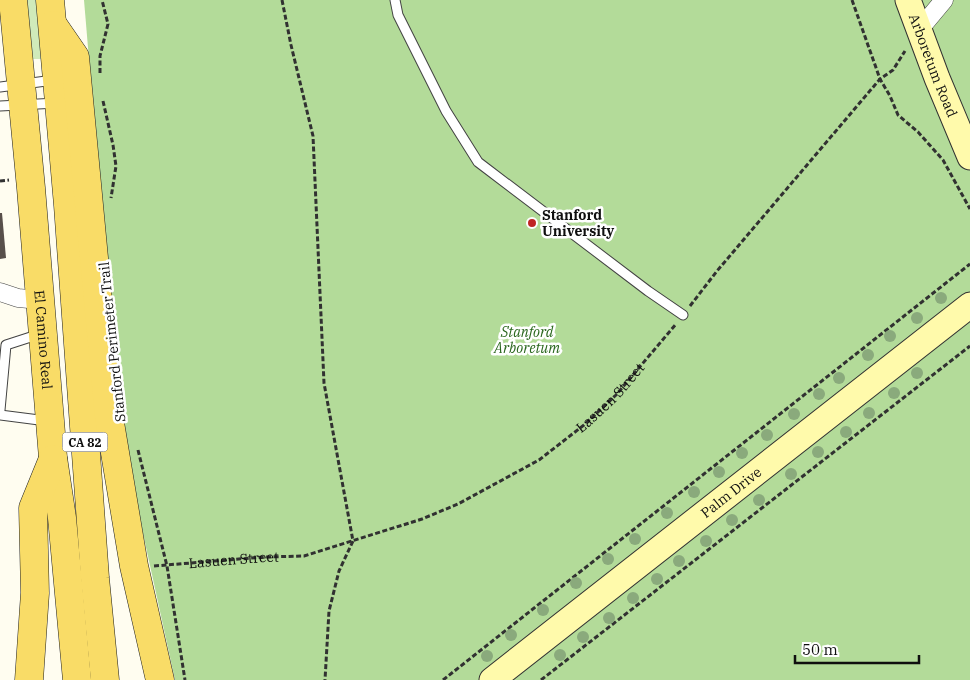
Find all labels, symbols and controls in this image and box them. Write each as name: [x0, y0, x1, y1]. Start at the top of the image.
street label: Arboretum Road: [905, 11, 962, 120]
place label: Stanford University: [542, 206, 614, 240]
marker: Stanford University: [526, 217, 538, 229]
street label: Stanford Perimeter Trail: [95, 261, 129, 423]
street label: El Camino Real: [30, 289, 56, 390]
park label: Stanford Arboretum: [493, 323, 560, 357]
street label: Lasuen Street: [573, 359, 648, 437]
road number: CA 82: [62, 432, 108, 452]
street label: Palm Drive: [697, 463, 765, 522]
street label: Lasuen Street: [188, 548, 279, 572]
scale bar: [795, 632, 919, 664]
text: 50 m: [802, 640, 838, 659]

